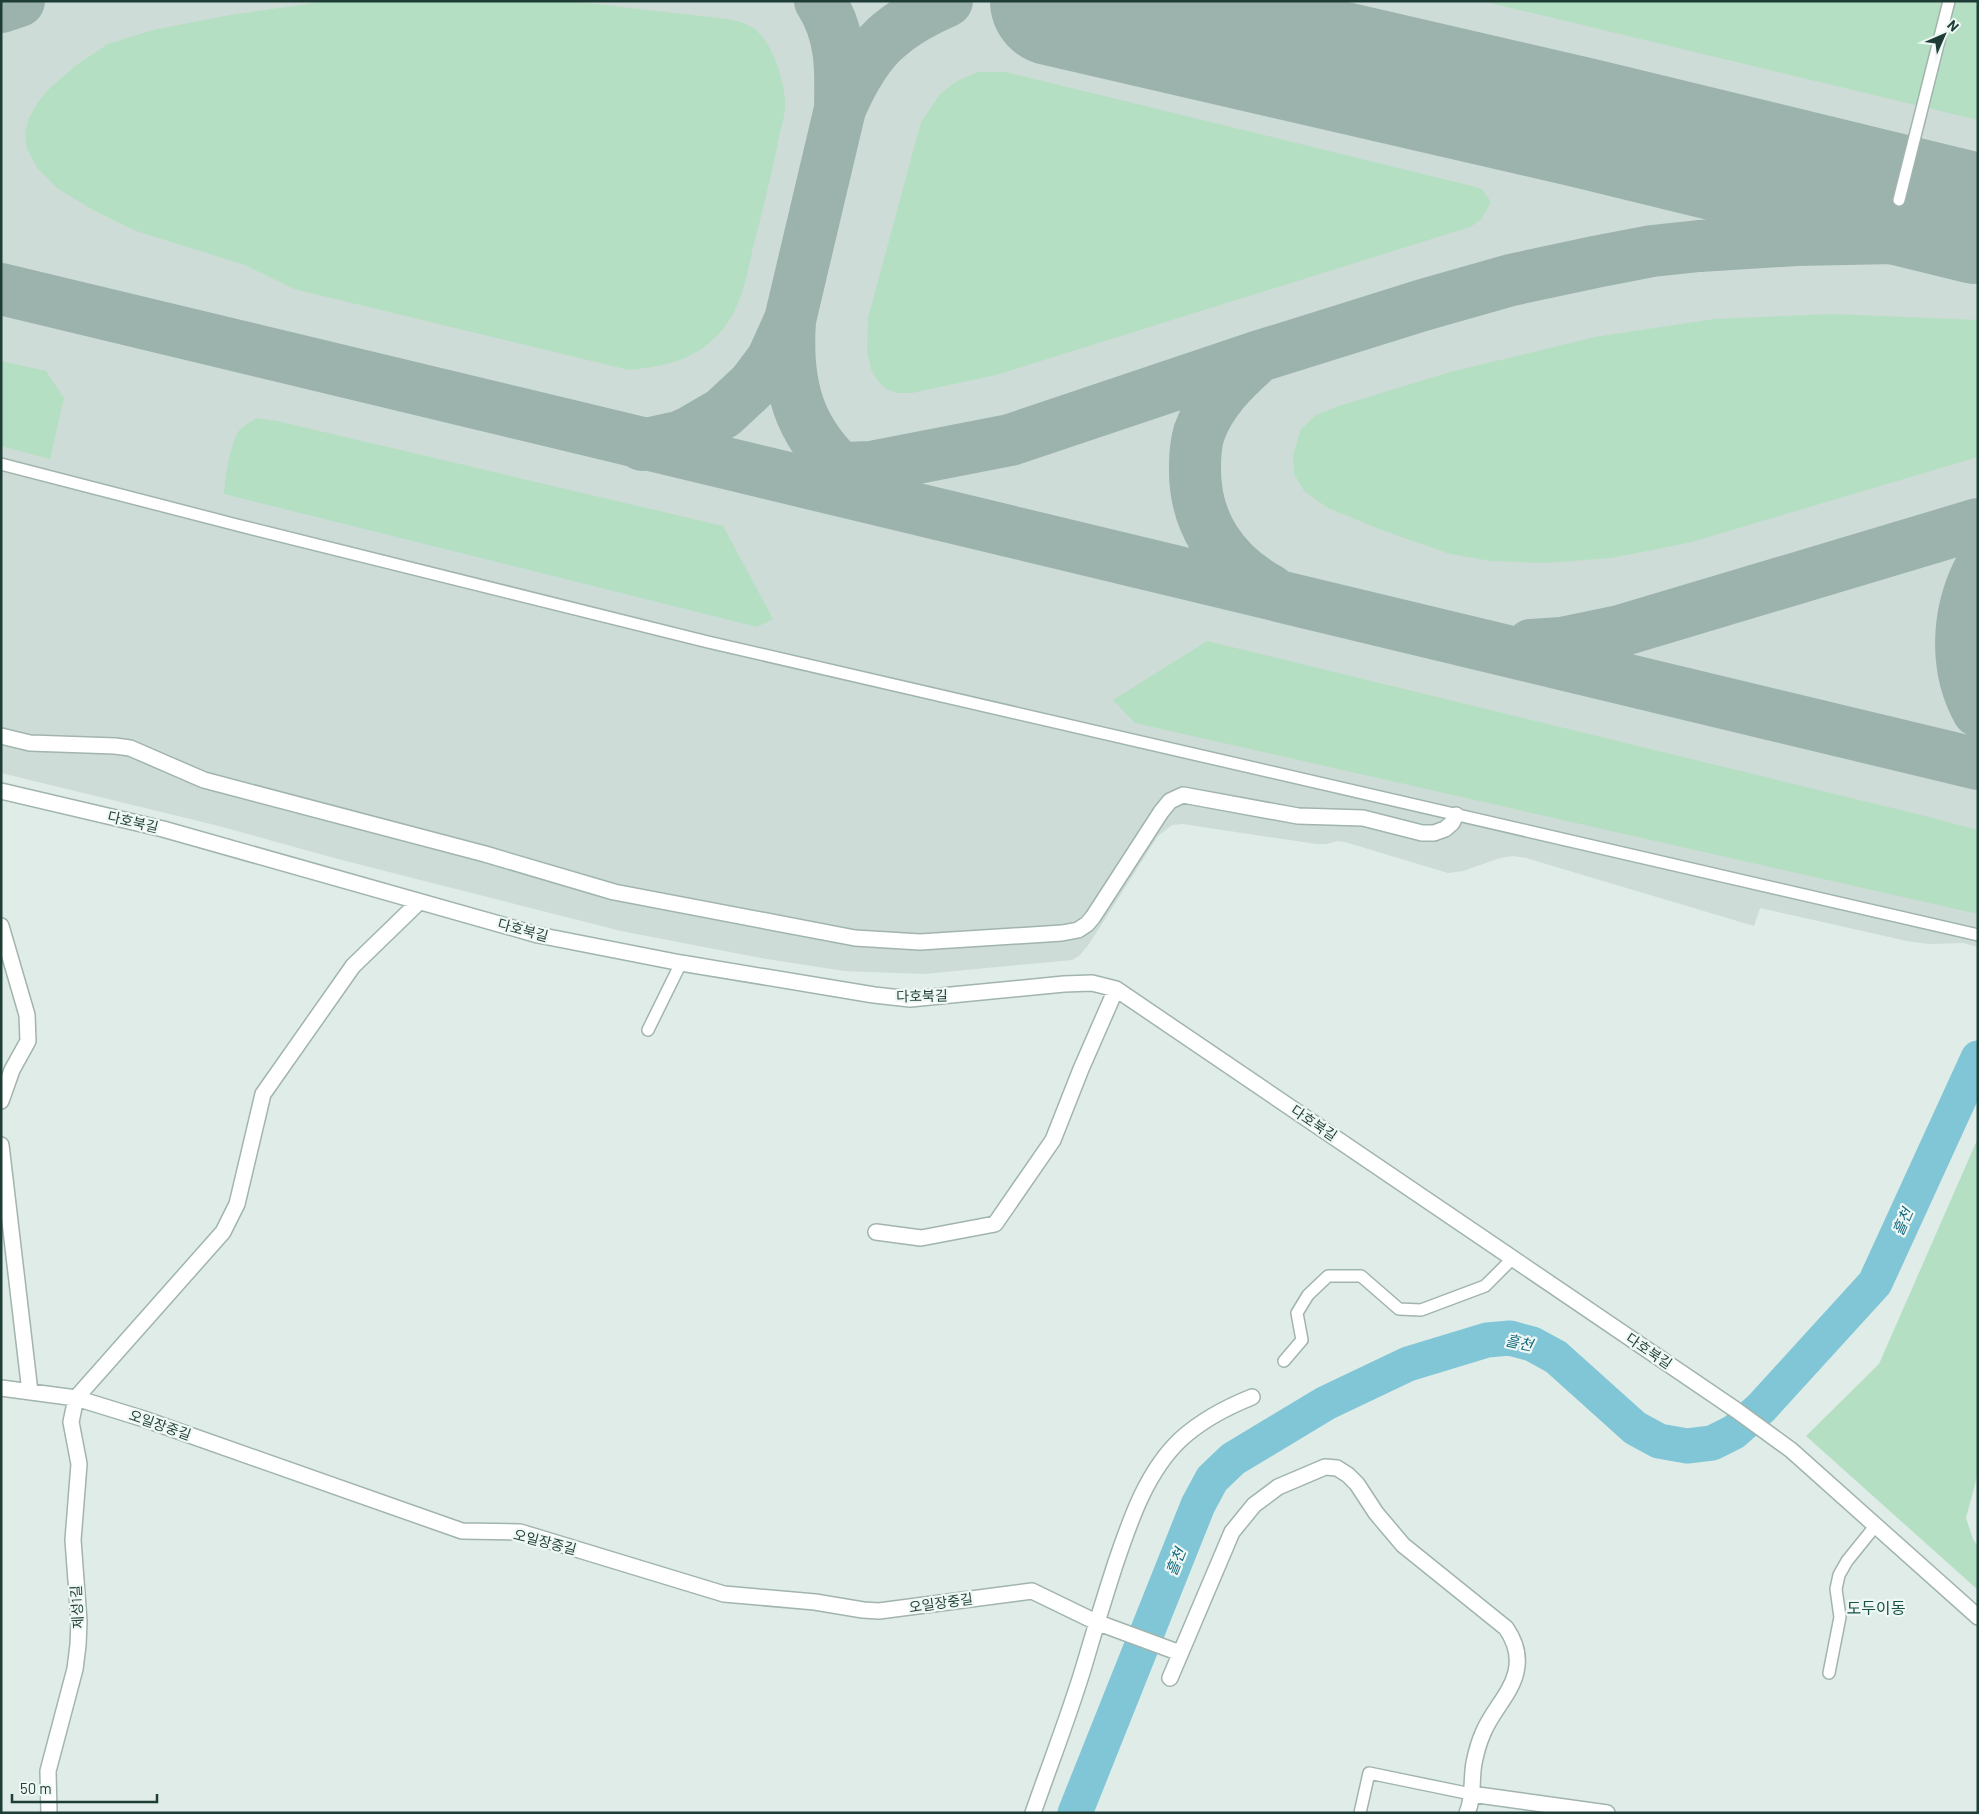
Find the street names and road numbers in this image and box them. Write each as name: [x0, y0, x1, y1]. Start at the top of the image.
street label: 다호북길: [106, 807, 160, 836]
street label: 다호북길: [496, 915, 550, 944]
street label: 다호북길: [896, 987, 948, 1004]
street label: 다호북길: [1288, 1101, 1340, 1144]
street label: 다호북길: [1623, 1329, 1675, 1372]
street label: 오일장중길: [127, 1406, 193, 1443]
street label: 오일장중길: [512, 1525, 578, 1558]
street label: 제성1길: [67, 1585, 86, 1629]
street label: 오일장중길: [908, 1590, 974, 1615]

